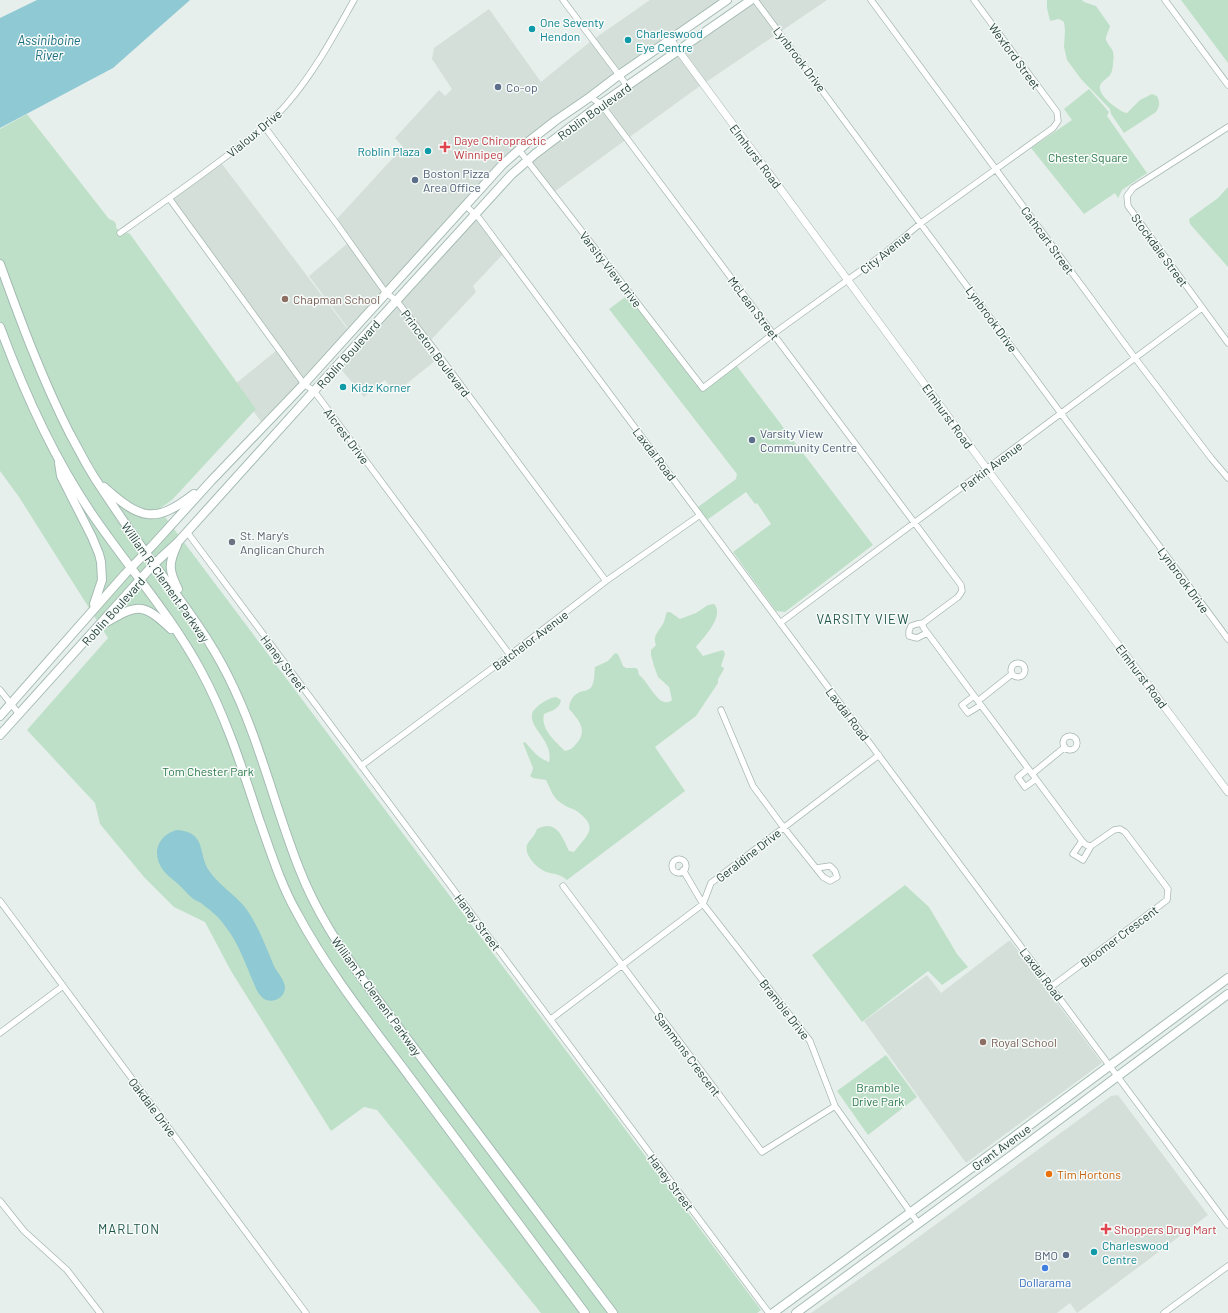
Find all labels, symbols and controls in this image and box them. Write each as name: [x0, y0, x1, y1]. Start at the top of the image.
place label: One Seventy Hendon: [540, 15, 605, 43]
street label: Wexford Street: [986, 20, 1044, 92]
marker: One Seventy Hendon: [527, 24, 537, 34]
street label: Lynbrook Drive: [771, 24, 829, 94]
place label: Charleswood Eye Centre: [636, 26, 703, 54]
water label: Assiniboine River: [17, 32, 81, 63]
marker: Charleswood Eye Centre: [623, 35, 633, 45]
place label: Co-op: [506, 80, 538, 94]
street label: Roblin Boulevard: [555, 80, 633, 142]
marker: Co-op: [493, 82, 503, 92]
street label: Vialoux Drive: [224, 106, 284, 160]
street label: Elmhurst Road: [727, 121, 785, 191]
place label: Daye Chiropractic Winnipeg: [454, 133, 546, 161]
marker: Daye Chiropractic Winnipeg: [439, 141, 451, 153]
place label: Roblin Plaza: [357, 144, 420, 158]
marker: Roblin Plaza: [423, 146, 433, 156]
park label: Chester Square: [1048, 150, 1128, 164]
place label: Boston Pizza Area Office: [423, 166, 489, 194]
marker: Boston Pizza Area Office: [410, 175, 420, 185]
street label: Cathcart Street: [1019, 203, 1077, 277]
street label: Stockdale Street: [1129, 211, 1191, 289]
street label: City Avenue: [857, 227, 913, 277]
street label: Varsity View Drive: [577, 228, 645, 310]
street label: McLean Street: [726, 274, 782, 342]
street label: Lynbrook Drive: [963, 283, 1021, 355]
place label: Chapman School: [293, 292, 380, 306]
marker: Chapman School: [280, 294, 290, 304]
street label: Princeton Boulevard: [399, 307, 473, 399]
street label: Roblin Boulevard: [314, 317, 382, 391]
place label: Kidz Korner: [351, 380, 412, 394]
street label: Elmhurst Road: [920, 381, 976, 451]
marker: Kidz Korner: [338, 382, 348, 392]
street label: Alcrest Drive: [322, 405, 372, 467]
street label: Laxdal Road: [631, 425, 679, 483]
place label: Varsity View Community Centre: [760, 426, 857, 454]
marker: Varsity View Community Centre: [747, 435, 757, 445]
street label: Parkin Avenue: [957, 438, 1025, 494]
street label: William R. Clement Parkway: [119, 519, 213, 645]
place label: St. Mary's Anglican Church: [240, 528, 324, 556]
marker: St. Mary's Anglican Church: [227, 537, 237, 547]
street label: Lynbrook Drive: [1155, 544, 1213, 616]
street label: Roblin Boulevard: [79, 574, 147, 648]
street label: Batchelor Avenue: [489, 607, 571, 673]
district label: VARSITY VIEW: [816, 611, 910, 627]
street label: Haney Street: [258, 632, 310, 694]
street label: Elmhurst Road: [1113, 641, 1171, 711]
street label: Laxdal Road: [824, 685, 872, 743]
park label: Tom Chester Park: [162, 764, 254, 778]
street label: Geraldine Drive: [713, 825, 783, 885]
street label: Haney Street: [452, 891, 504, 953]
street label: Bloomer Crescent: [1077, 902, 1161, 970]
street label: William R. Clement Parkway: [329, 934, 425, 1058]
street label: Laxdal Road: [1018, 945, 1066, 1003]
street label: Bramble Drive: [757, 976, 813, 1042]
street label: Sammons Crescent: [652, 1009, 724, 1099]
place label: Royal School: [991, 1035, 1057, 1049]
marker: Royal School: [978, 1037, 988, 1047]
street label: Oakdale Drive: [126, 1075, 180, 1139]
park label: Bramble Drive Park: [852, 1080, 904, 1108]
street label: Grant Avenue: [969, 1121, 1033, 1173]
street label: Haney Street: [645, 1151, 697, 1213]
place label: Tim Hortons: [1057, 1167, 1121, 1181]
marker: Tim Hortons: [1044, 1169, 1054, 1179]
district label: MARLTON: [98, 1221, 160, 1237]
place label: Shoppers Drug Mart: [1114, 1222, 1217, 1236]
marker: Shoppers Drug Mart: [1101, 1224, 1111, 1234]
place label: Charleswood Centre: [1102, 1238, 1169, 1266]
marker: Charleswood Centre: [1089, 1247, 1099, 1257]
place label: BMO: [1034, 1248, 1058, 1262]
marker: BMO: [1061, 1250, 1071, 1260]
marker: Dollarama: [1040, 1263, 1050, 1273]
place label: Dollarama: [1019, 1275, 1071, 1289]

